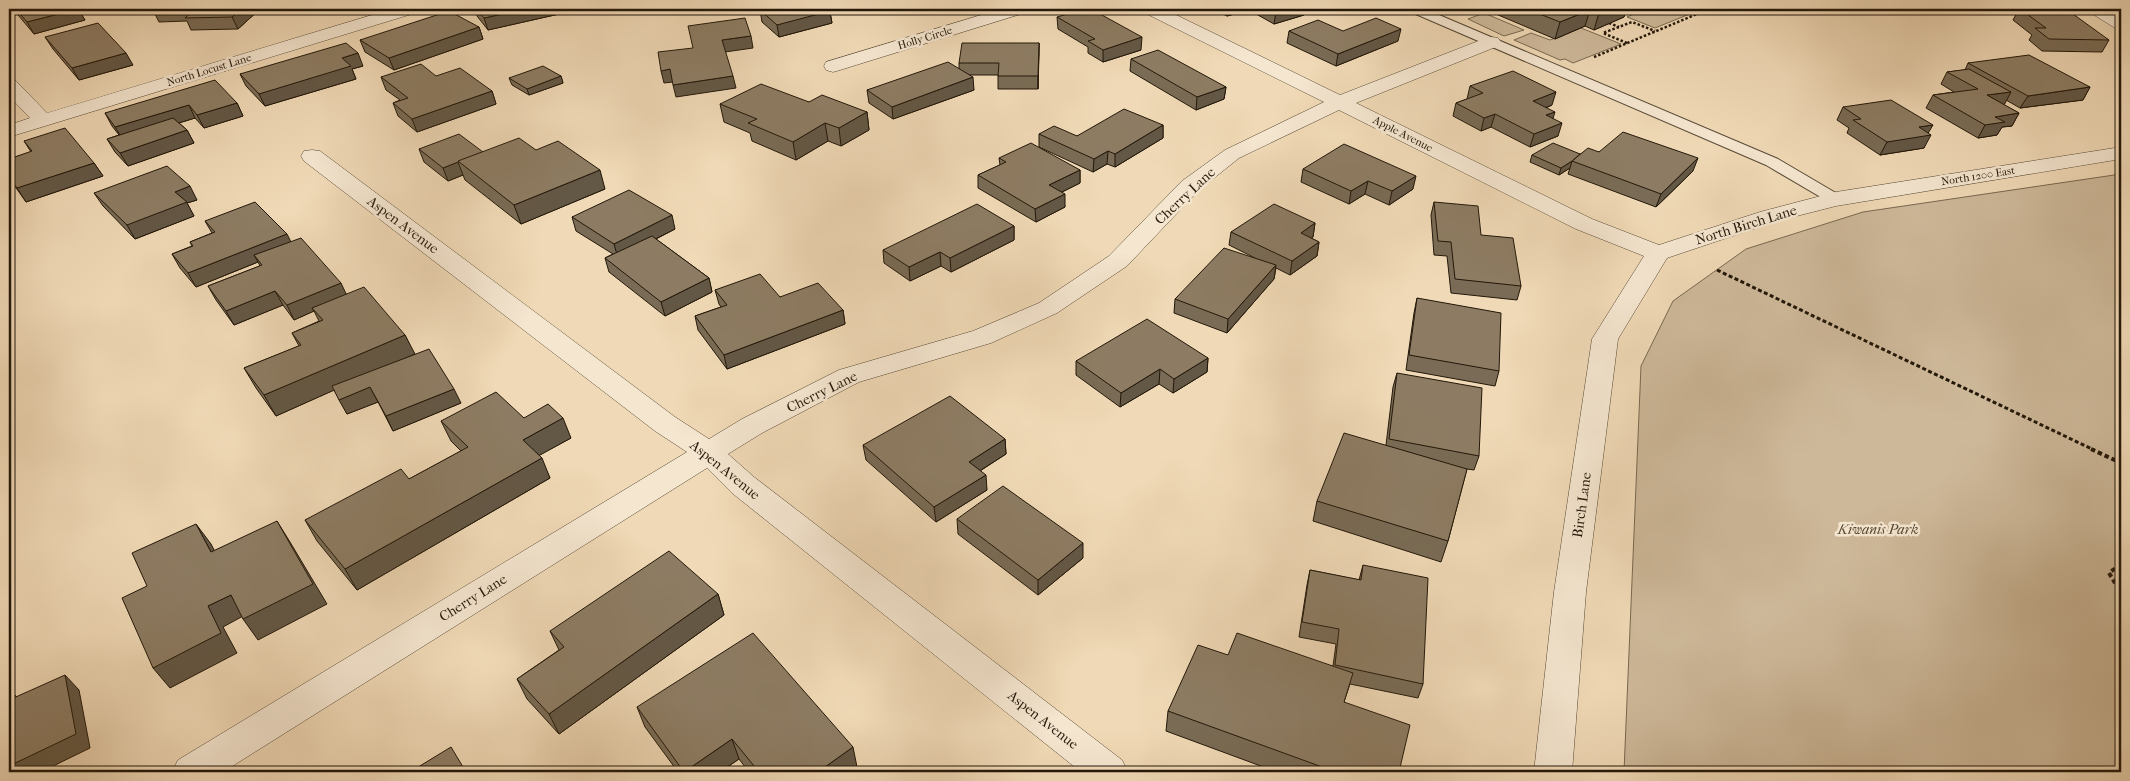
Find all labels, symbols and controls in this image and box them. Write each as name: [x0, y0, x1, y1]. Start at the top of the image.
street label: Holly Circle: [896, 23, 954, 52]
street label: North Locust Lane: [165, 51, 254, 89]
street label: Apple Avenue: [1370, 113, 1435, 155]
street label: Cherry Lane: [1151, 164, 1219, 228]
street label: North 1200 East: [1940, 164, 2016, 188]
street label: Aspen Avenue: [363, 192, 442, 257]
street label: North Birch Lane: [1693, 201, 1799, 249]
street label: Cherry Lane: [784, 368, 860, 416]
street label: Aspen Avenue: [686, 436, 763, 503]
street label: Birch Lane: [1569, 471, 1595, 539]
park label: Kiwanis Park: [1837, 521, 1918, 538]
street label: Cherry Lane: [436, 570, 510, 625]
street label: Aspen Avenue: [1003, 686, 1082, 753]

